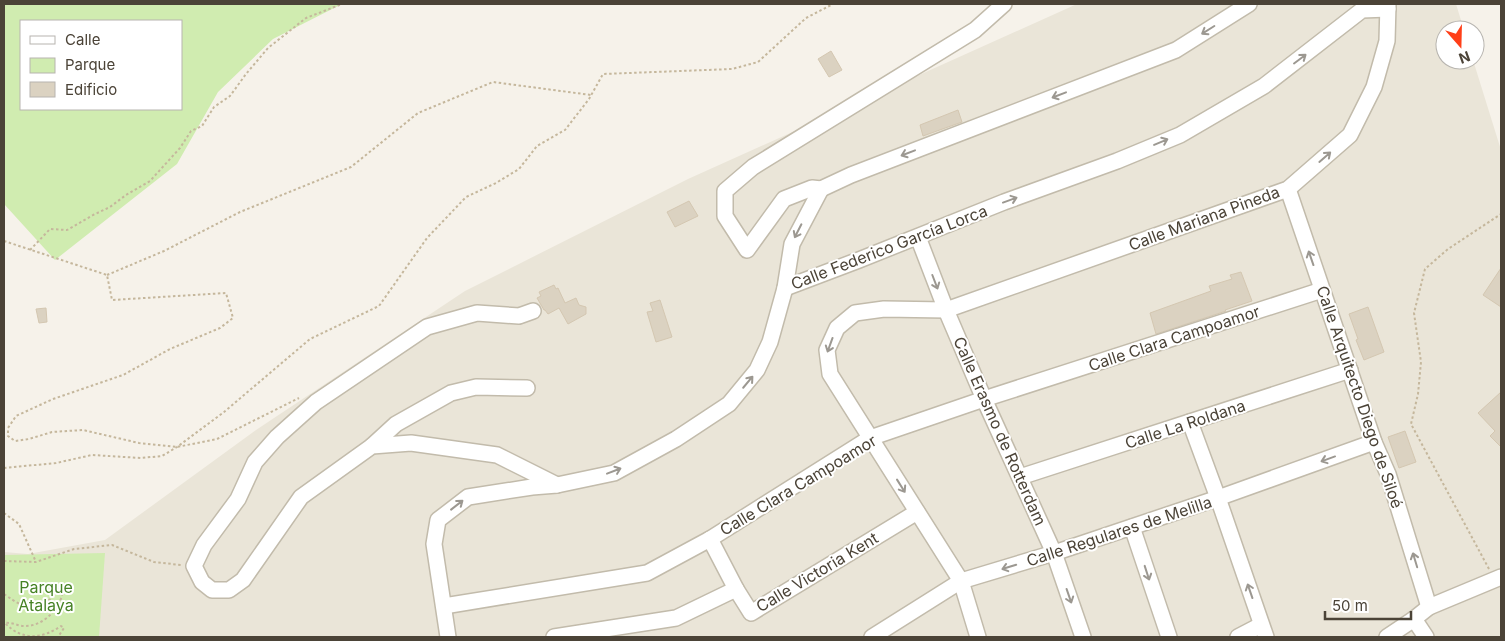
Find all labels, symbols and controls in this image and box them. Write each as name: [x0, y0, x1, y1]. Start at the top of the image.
legend: [20, 20, 182, 110]
north arrow: [1435, 20, 1485, 70]
one-way arrow: [1201, 26, 1215, 36]
text: Calle: [65, 30, 100, 49]
text: N: [1457, 48, 1473, 67]
one-way arrow: [1293, 53, 1306, 64]
text: Parque: [65, 55, 115, 74]
text: Edificio: [65, 80, 117, 99]
one-way arrow: [1052, 91, 1067, 100]
one-way arrow: [1153, 137, 1168, 147]
one-way arrow: [901, 149, 916, 159]
one-way arrow: [1318, 152, 1331, 163]
street label: Calle Mariana Pineda: [1126, 181, 1282, 255]
one-way arrow: [1001, 195, 1017, 204]
street label: Calle Federico García Lorca: [788, 200, 990, 294]
one-way arrow: [793, 224, 803, 239]
one-way arrow: [1306, 250, 1315, 266]
one-way arrow: [931, 274, 940, 289]
street label: Calle Arquitecto Diego de Siloé: [1312, 283, 1408, 511]
street label: Calle Clara Campoamor: [1086, 301, 1262, 375]
street label: Calle Erasmo de Rotterdam: [949, 334, 1051, 528]
one-way arrow: [825, 337, 834, 352]
one-way arrow: [742, 375, 753, 388]
street label: Calle La Roldana: [1122, 395, 1248, 453]
street label: Calle Clara Campoamor: [716, 430, 880, 540]
one-way arrow: [1321, 455, 1337, 464]
one-way arrow: [606, 466, 621, 475]
one-way arrow: [896, 479, 906, 493]
street label: Calle Regulares de Melilla: [1024, 492, 1214, 570]
one-way arrow: [450, 500, 464, 510]
street label: Calle Victoria Kent: [752, 528, 882, 616]
one-way arrow: [1409, 553, 1419, 569]
one-way arrow: [1001, 562, 1017, 572]
one-way arrow: [1143, 565, 1153, 581]
park label: Parque Atalaya: [18, 577, 74, 615]
one-way arrow: [1244, 583, 1254, 599]
one-way arrow: [1065, 587, 1074, 603]
scale bar: [1325, 588, 1411, 620]
text: 50 m: [1332, 596, 1368, 615]

